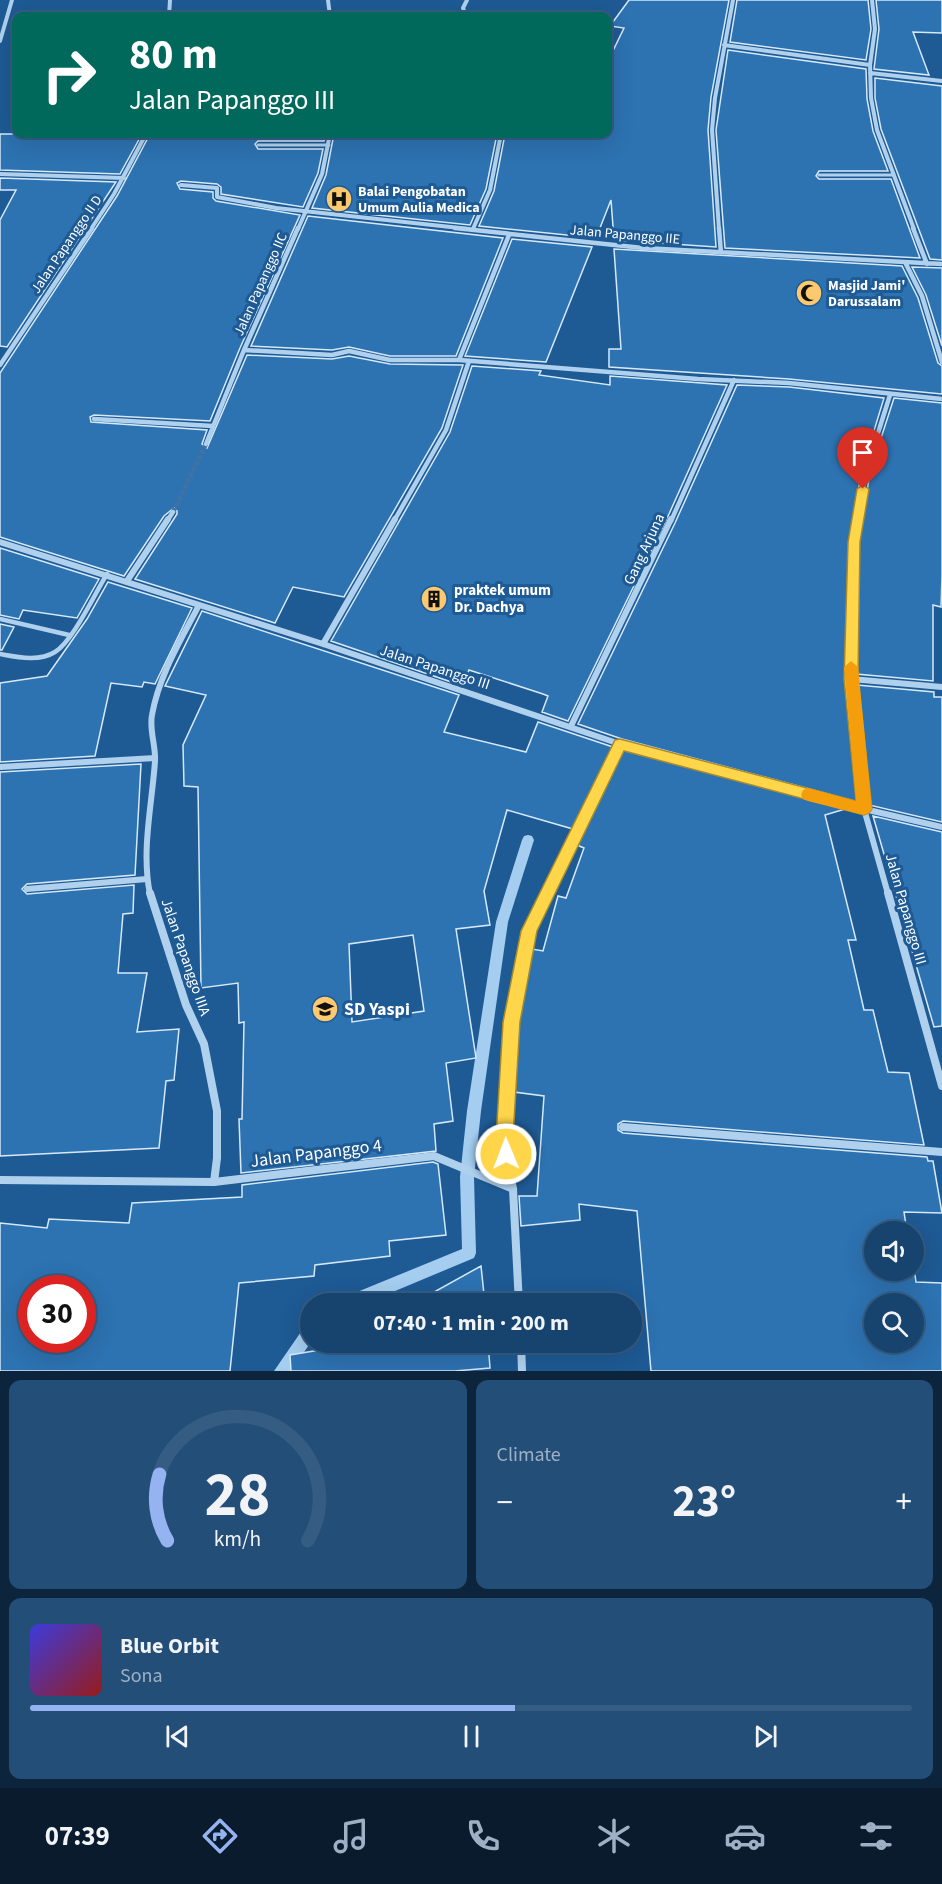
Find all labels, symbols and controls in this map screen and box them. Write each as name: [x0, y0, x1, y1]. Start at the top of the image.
text: 80 m: [129, 25, 218, 85]
icon: right: [30, 36, 108, 114]
text: Jalan Papanggo III: [129, 81, 335, 120]
place label: Balai Pengobatan Umum Aulia Medica: [358, 182, 480, 218]
hospital icon: Balai Pengobatan Umum Aulia Medica: [324, 184, 354, 214]
street label: Jalan Papanggo II D: [26, 191, 107, 298]
street label: Jalan Papanggo IIE: [569, 220, 681, 250]
street label: Jalan Papanggo IIC: [229, 230, 293, 339]
place label: Masjid Jami' Darussalam: [828, 276, 905, 312]
mosque icon: Masjid Jami' Darussalam: [794, 278, 824, 308]
pin: [837, 427, 888, 489]
icon: arrive: [846, 436, 879, 469]
street label: Gang Arjuna: [619, 510, 670, 588]
place label: praktek umum Dr. Dachya: [454, 580, 551, 618]
building icon: praktek umum Dr. Dachya: [419, 584, 449, 614]
street label: Jalan Papanggo III: [377, 640, 493, 695]
street label: Jalan Papanggo III: [880, 851, 931, 967]
street label: Jalan Papanggo IIIA: [156, 896, 216, 1019]
school or university icon: SD Yaspi: [310, 994, 340, 1024]
place label: SD Yaspi: [344, 997, 410, 1022]
position arrow: [474, 1122, 538, 1186]
street label: Jalan Papanggo 4: [249, 1133, 383, 1174]
map controls: [864, 1221, 924, 1353]
button: sound: [864, 1221, 924, 1281]
speed limit sign: 30: [18, 1275, 96, 1353]
button: search: [864, 1293, 924, 1353]
text: 07:40 · 1 min · 200 m: [373, 1307, 569, 1339]
text: Climate: [497, 1441, 561, 1469]
text: 28: [205, 1451, 271, 1540]
text: 23°: [672, 1470, 736, 1534]
text: −: [497, 1479, 513, 1526]
text: +: [896, 1479, 912, 1526]
text: km/h: [214, 1525, 262, 1556]
text: Blue Orbit: [120, 1630, 219, 1662]
text: Sona: [120, 1662, 163, 1690]
icon: previous: [161, 1720, 194, 1753]
icon: pause: [455, 1720, 488, 1753]
icon: next: [749, 1720, 782, 1753]
icon: directions: [199, 1815, 241, 1857]
icon: music: [330, 1815, 372, 1857]
icon: phone: [462, 1815, 504, 1857]
icon: climate: [593, 1815, 635, 1857]
icon: car: [724, 1815, 766, 1857]
icon: filters: [855, 1815, 897, 1857]
text: 07:39: [45, 1817, 110, 1856]

